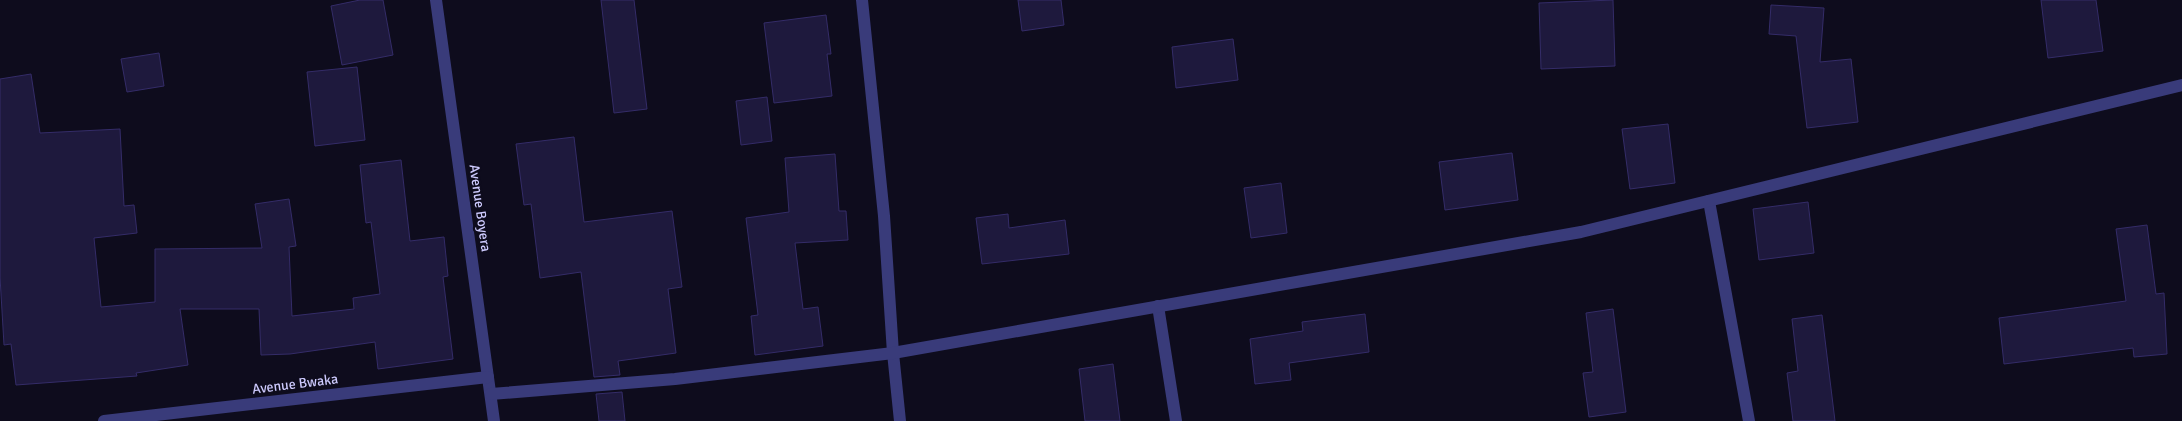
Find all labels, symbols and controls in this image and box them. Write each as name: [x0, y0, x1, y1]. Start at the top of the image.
street label: Avenue Boyera: [465, 163, 495, 253]
street label: Avenue Bwaka: [251, 370, 339, 398]

